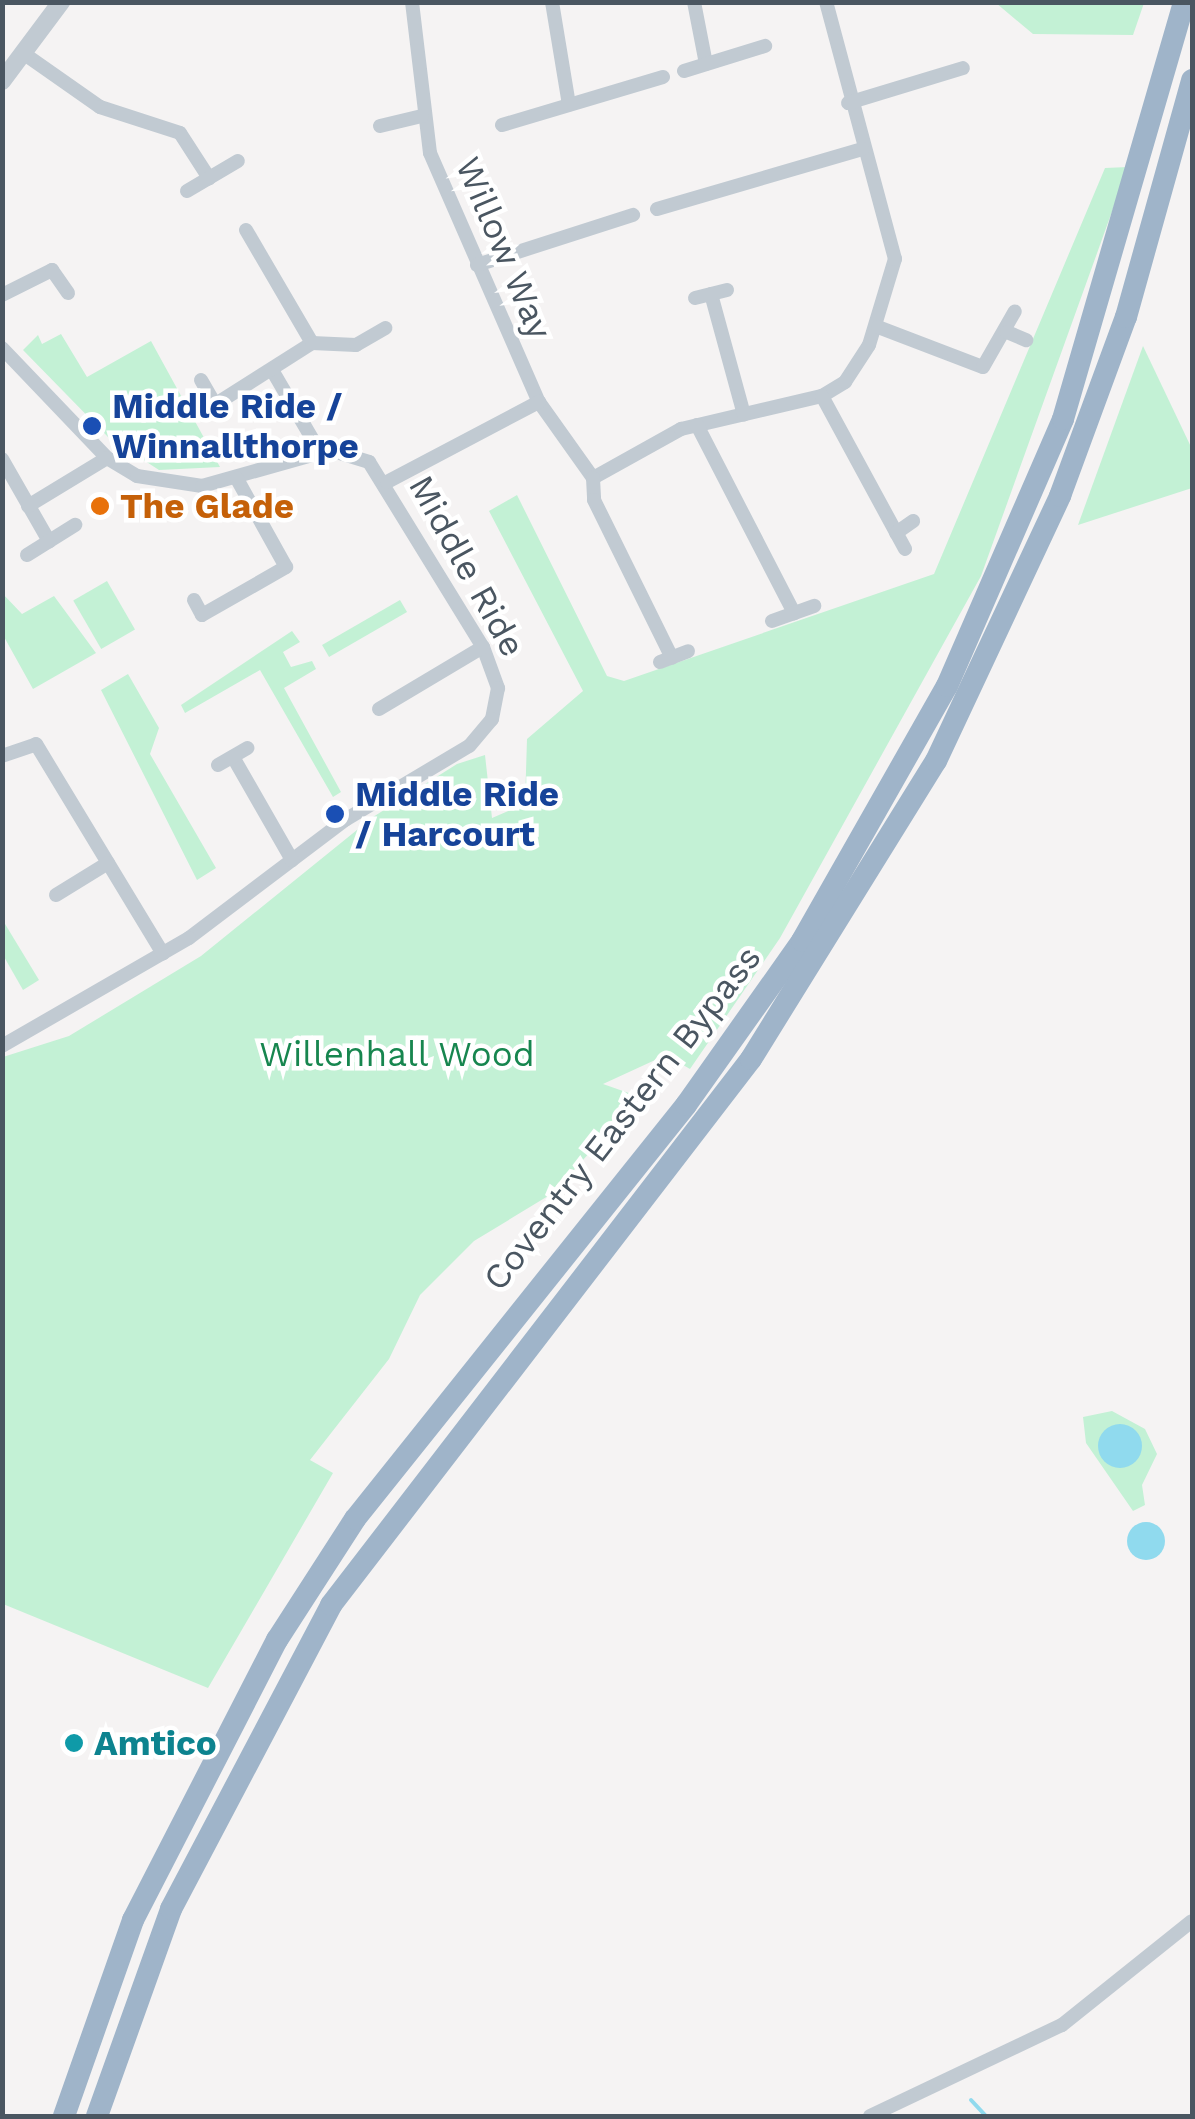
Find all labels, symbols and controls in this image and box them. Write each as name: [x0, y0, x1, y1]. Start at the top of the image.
street label: Willow Way: [447, 150, 561, 346]
place label: Middle Ride / Winnallthorpe: [112, 385, 359, 467]
marker: Middle Ride / Winnallthorpe: [81, 415, 103, 437]
street label: Middle Ride: [400, 468, 534, 664]
place label: The Glade: [120, 485, 294, 527]
marker: The Glade: [89, 495, 111, 517]
place label: Middle Ride / Harcourt: [355, 773, 559, 855]
marker: Middle Ride / Harcourt: [324, 803, 346, 825]
street label: Coventry Eastern Bypass: [474, 937, 770, 1299]
park label: Willenhall Wood: [258, 1033, 536, 1075]
place label: Amtico: [94, 1722, 217, 1764]
marker: Amtico: [63, 1732, 85, 1754]

